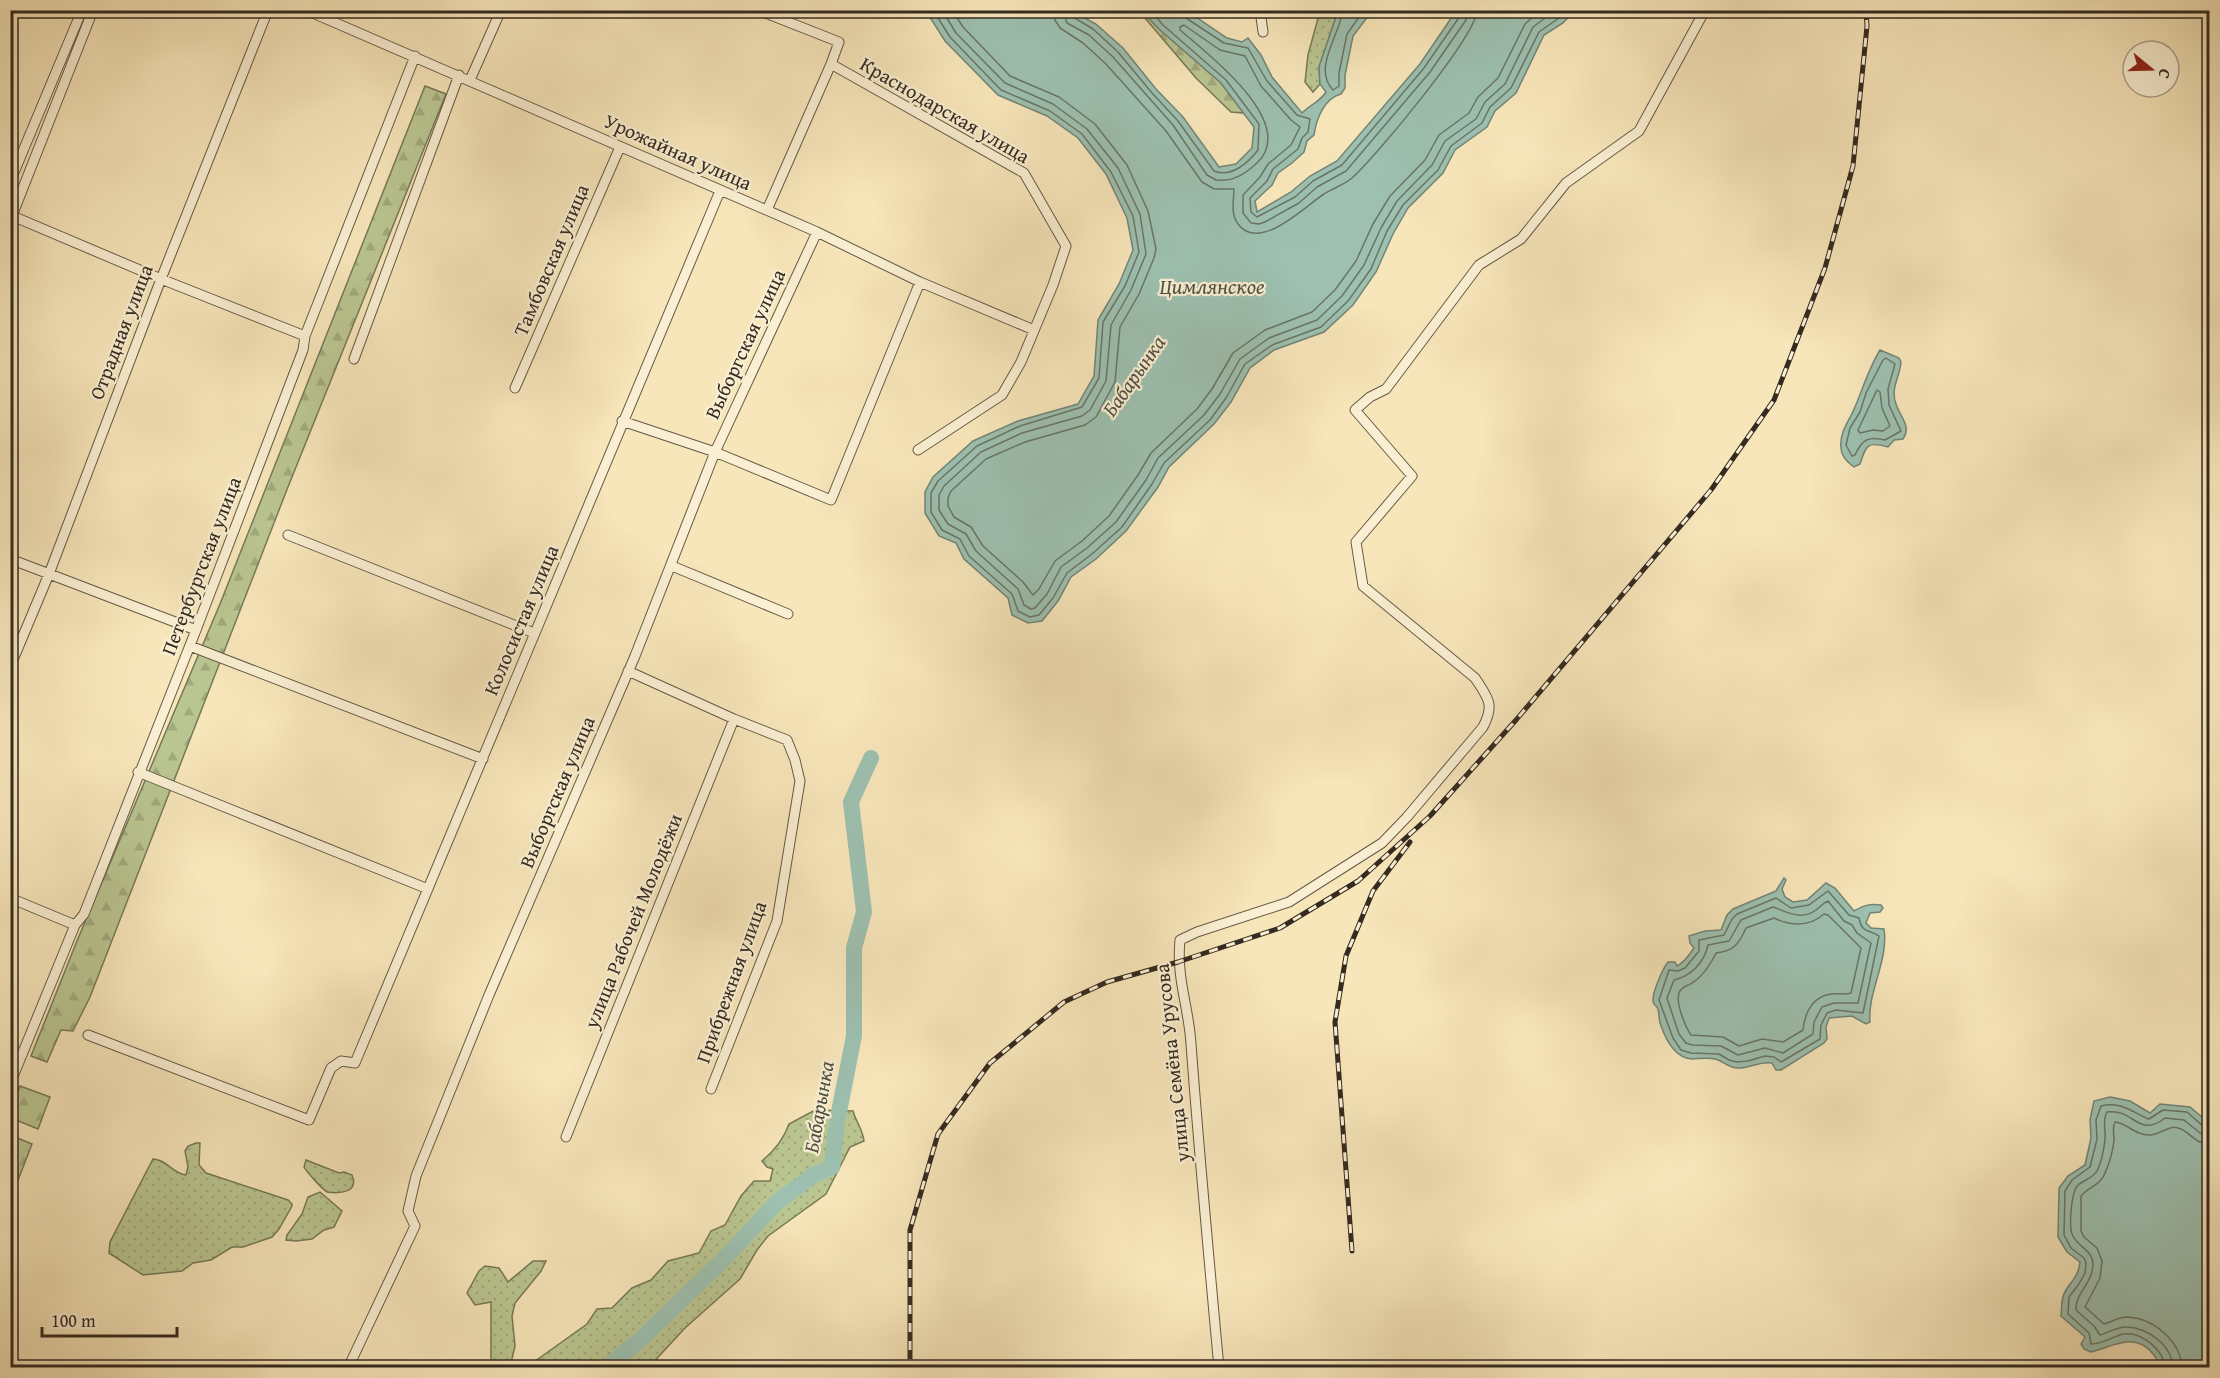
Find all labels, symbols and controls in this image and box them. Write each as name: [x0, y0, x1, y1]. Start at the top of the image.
north arrow: [2121, 39, 2181, 99]
street label: Краснодарская улица: [855, 49, 1036, 170]
text: С: [2152, 66, 2178, 82]
street label: Урожайная улица: [600, 106, 757, 197]
street label: Тамбовская улица: [505, 179, 596, 340]
street label: Отрадная улица: [81, 260, 160, 404]
street label: Выборгская улица: [697, 264, 792, 424]
water label: Цимлянское: [1160, 271, 1264, 302]
water label: Бабарынка: [1094, 329, 1173, 423]
street label: Петербургская улица: [153, 472, 248, 659]
street label: Колосистая улица: [476, 540, 566, 700]
street label: Выборгская улица: [511, 711, 602, 872]
street label: улица Рабочей Молодёжи: [576, 809, 689, 1034]
street label: Прибрежная улица: [688, 896, 773, 1067]
street label: улица Семёна Урусова: [1147, 962, 1196, 1165]
water label: Бабарынка: [795, 1058, 842, 1155]
scale bar: [42, 1300, 177, 1338]
text: 100 m: [51, 1307, 96, 1334]

